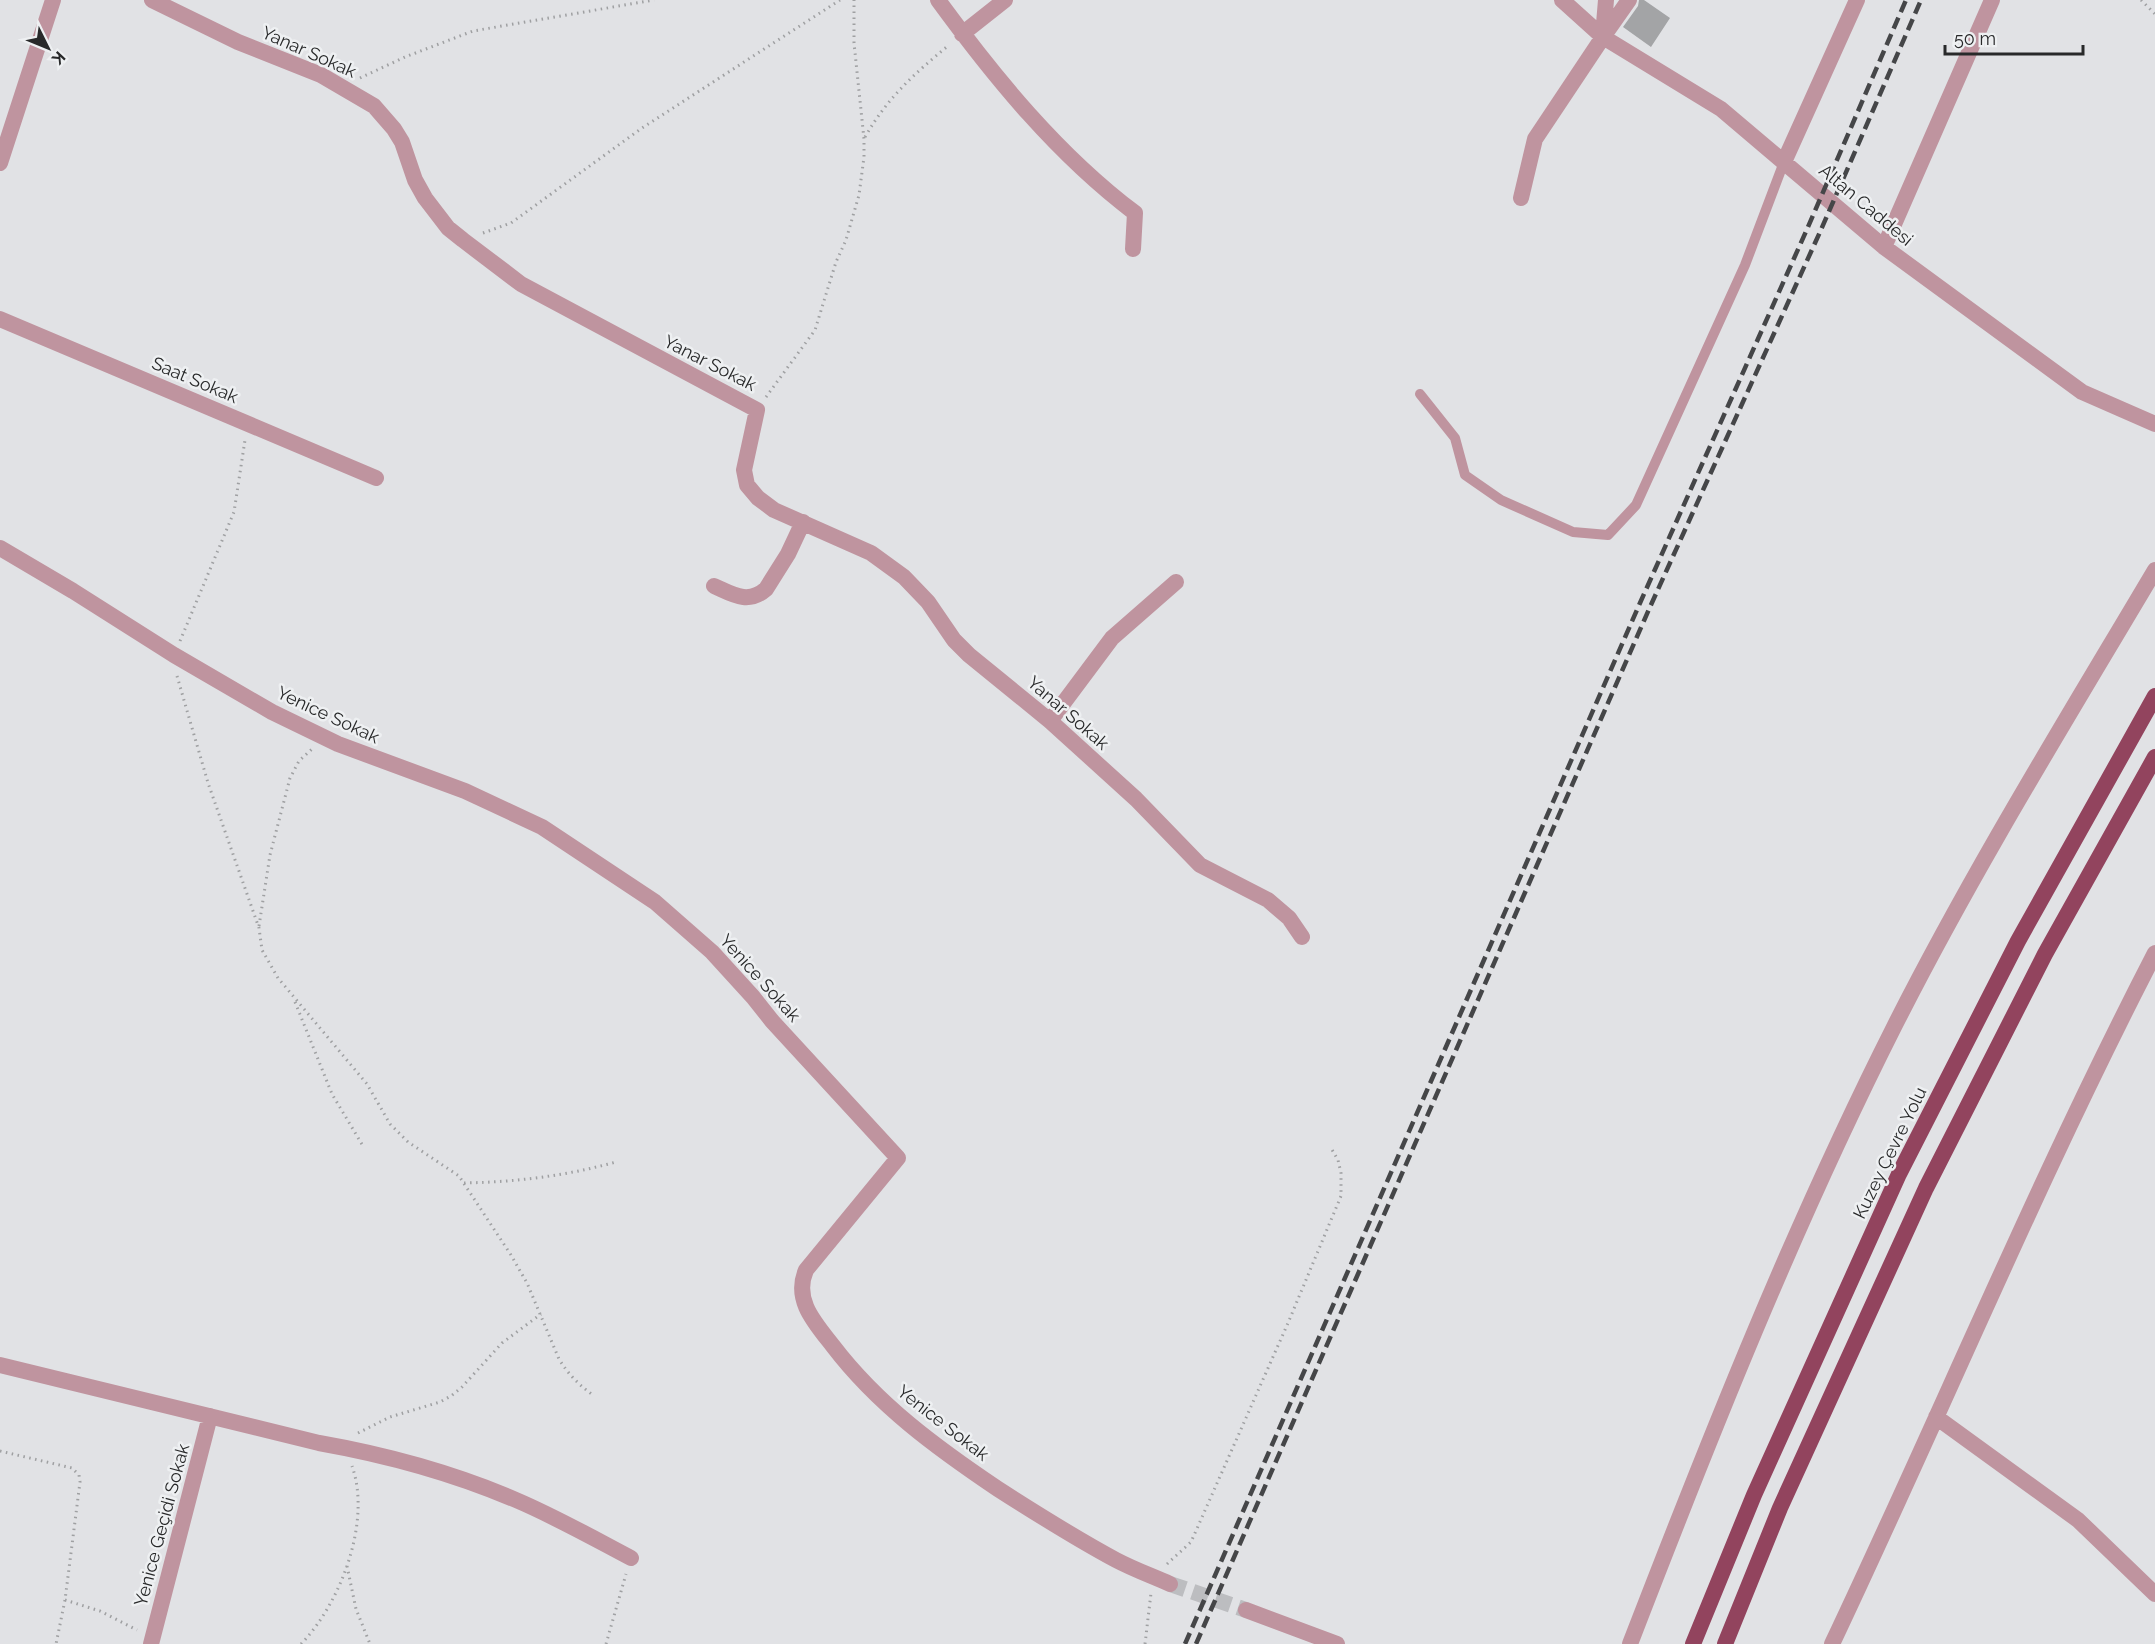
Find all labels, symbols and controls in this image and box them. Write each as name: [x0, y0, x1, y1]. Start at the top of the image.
north arrow: [18, 18, 78, 78]
scale bar: [1945, 18, 2083, 56]
street label: Yanar Sokak: [259, 21, 360, 82]
text: 50 m: [1954, 28, 1996, 49]
text: K: [48, 47, 69, 68]
street label: Altan Caddesi: [1815, 159, 1917, 250]
street label: Yanar Sokak: [660, 330, 760, 395]
street label: Saat Sokak: [149, 352, 242, 407]
street label: Yanar Sokak: [1023, 672, 1114, 754]
street label: Yenice Sokak: [274, 682, 383, 748]
street label: Yenice Sokak: [716, 930, 805, 1026]
street label: Kuzey Çevre Yolu: [1849, 1083, 1931, 1222]
street label: Yenice Sokak: [893, 1380, 994, 1465]
street label: Yenice Geçidi Sokak: [130, 1441, 193, 1608]

